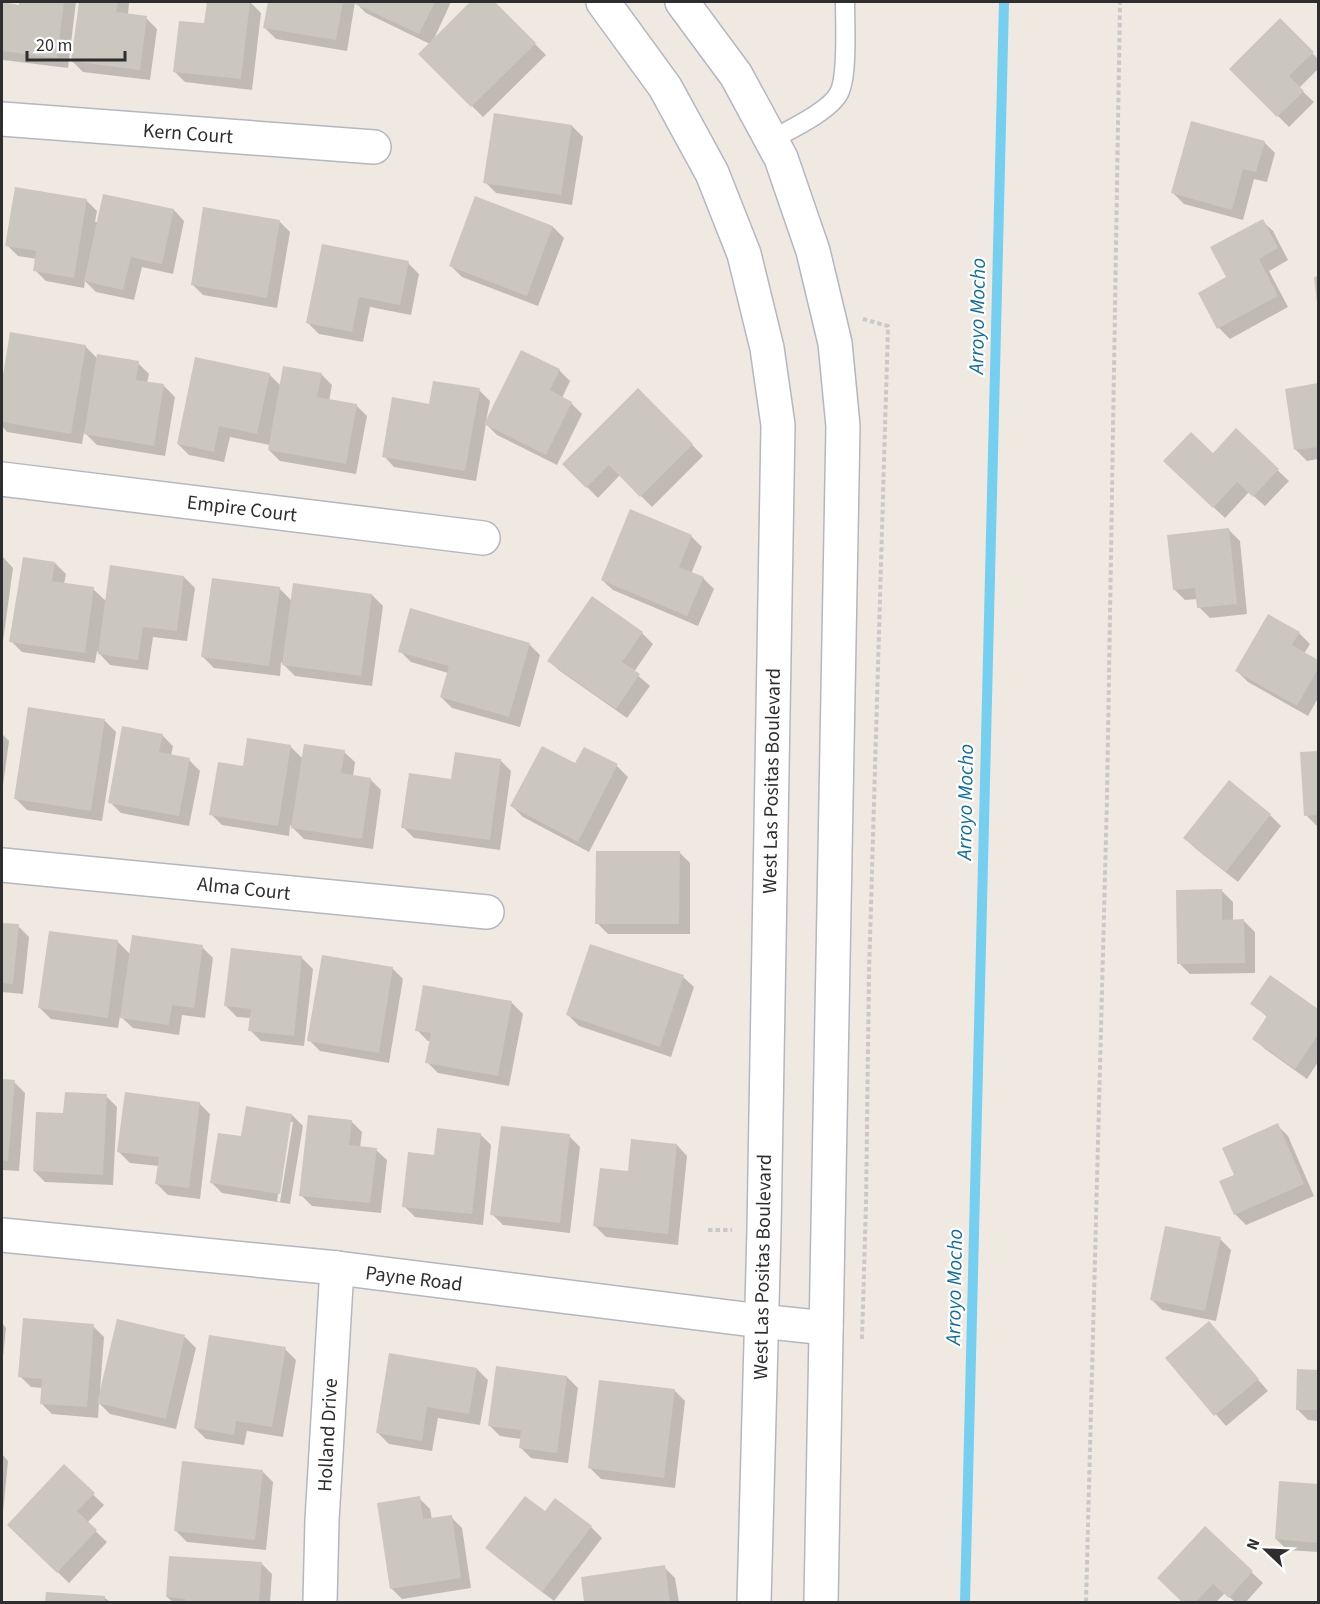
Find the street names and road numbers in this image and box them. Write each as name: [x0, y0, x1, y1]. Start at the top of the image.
street label: Kern Court: [142, 117, 234, 151]
street label: Empire Court: [185, 488, 299, 530]
street label: West Las Positas Boulevard: [756, 668, 788, 894]
street label: Alma Court: [196, 870, 292, 908]
street label: West Las Positas Boulevard: [747, 1154, 779, 1380]
street label: Payne Road: [364, 1259, 464, 1299]
street label: Holland Drive: [311, 1378, 345, 1492]

